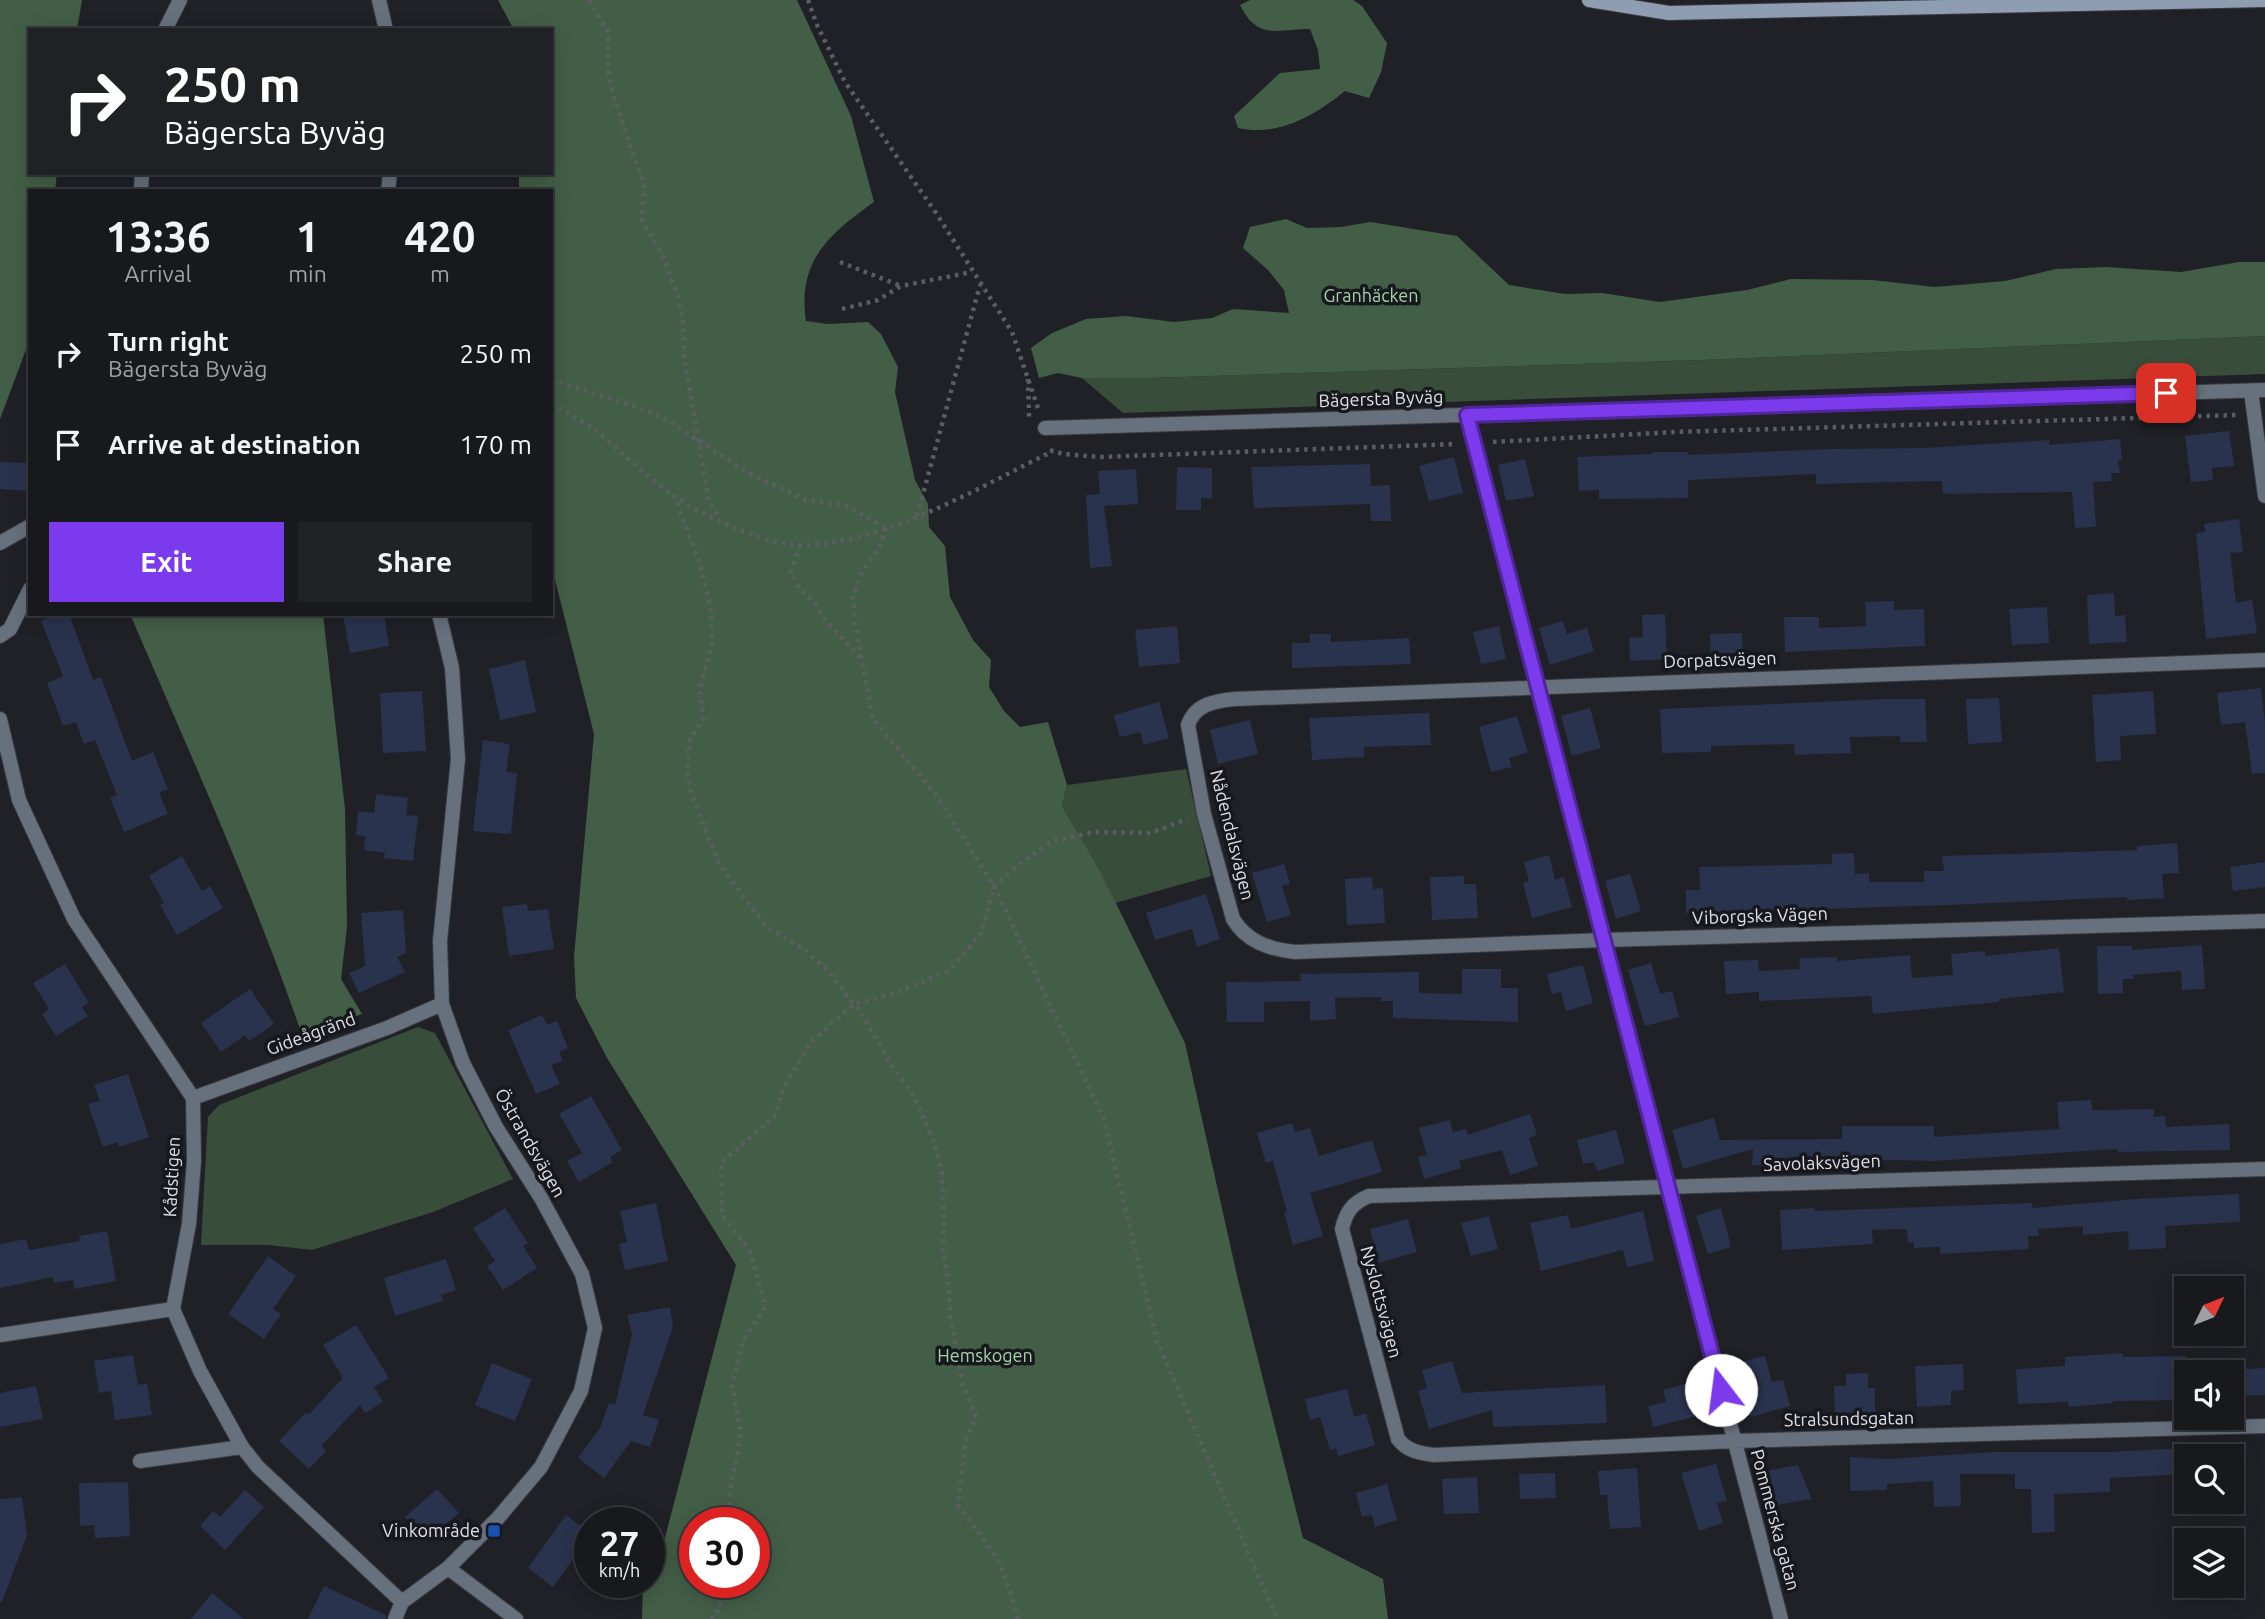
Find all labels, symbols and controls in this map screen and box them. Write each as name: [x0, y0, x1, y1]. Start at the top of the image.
icon: right: [49, 56, 140, 147]
text: 250 m: [164, 56, 301, 111]
text: Bägersta Byväg: [164, 114, 386, 150]
text: 13:36: [106, 213, 211, 260]
text: 1: [296, 213, 319, 260]
text: 420: [404, 213, 475, 260]
text: Arrival: [125, 261, 192, 286]
text: min: [288, 261, 327, 286]
text: m: [430, 261, 450, 286]
park label: Granhäcken: [1323, 285, 1419, 305]
text: Turn right: [108, 327, 229, 356]
icon: right: [49, 335, 87, 373]
text: 250 m: [460, 339, 532, 368]
text: Bägersta Byväg: [108, 356, 267, 381]
pin: [2136, 363, 2196, 423]
icon: arrive: [2147, 374, 2185, 412]
street label: Bägersta Byväg: [1318, 386, 1444, 410]
icon: arrive: [49, 426, 87, 464]
text: Arrive at destination: [108, 430, 361, 459]
text: 170 m: [460, 430, 532, 459]
button: Exit: [49, 522, 284, 602]
button: Share: [298, 522, 532, 602]
street label: Dorpatsvägen: [1663, 647, 1777, 671]
street label: Nådendalsvägen: [1207, 767, 1259, 902]
street label: Viborgska Vägen: [1692, 903, 1828, 927]
street label: Gideågränd: [263, 1008, 358, 1058]
street label: Östrandsvägen: [492, 1085, 570, 1200]
street label: Kådstigen: [159, 1136, 183, 1218]
street label: Savolaksvägen: [1763, 1150, 1881, 1174]
street label: Nyslottsvägen: [1357, 1244, 1407, 1360]
north arrow: [2174, 1276, 2244, 1346]
map controls: [2174, 1276, 2244, 1598]
park label: Hemskogen: [937, 1345, 1033, 1365]
position arrow: [1684, 1353, 1758, 1427]
button: sound: [2174, 1360, 2244, 1430]
street label: Stralsundsgatan: [1784, 1407, 1914, 1429]
button: search: [2174, 1444, 2244, 1514]
street label: Pommerska gatan: [1747, 1447, 1804, 1593]
speed limit sign: 30: [679, 1507, 770, 1598]
place label: Vinkområde: [382, 1520, 480, 1540]
marker: Vinkområde: [486, 1523, 502, 1539]
text: 27: [600, 1523, 639, 1563]
button: layers: [2174, 1528, 2244, 1598]
text: km/h: [599, 1560, 640, 1580]

